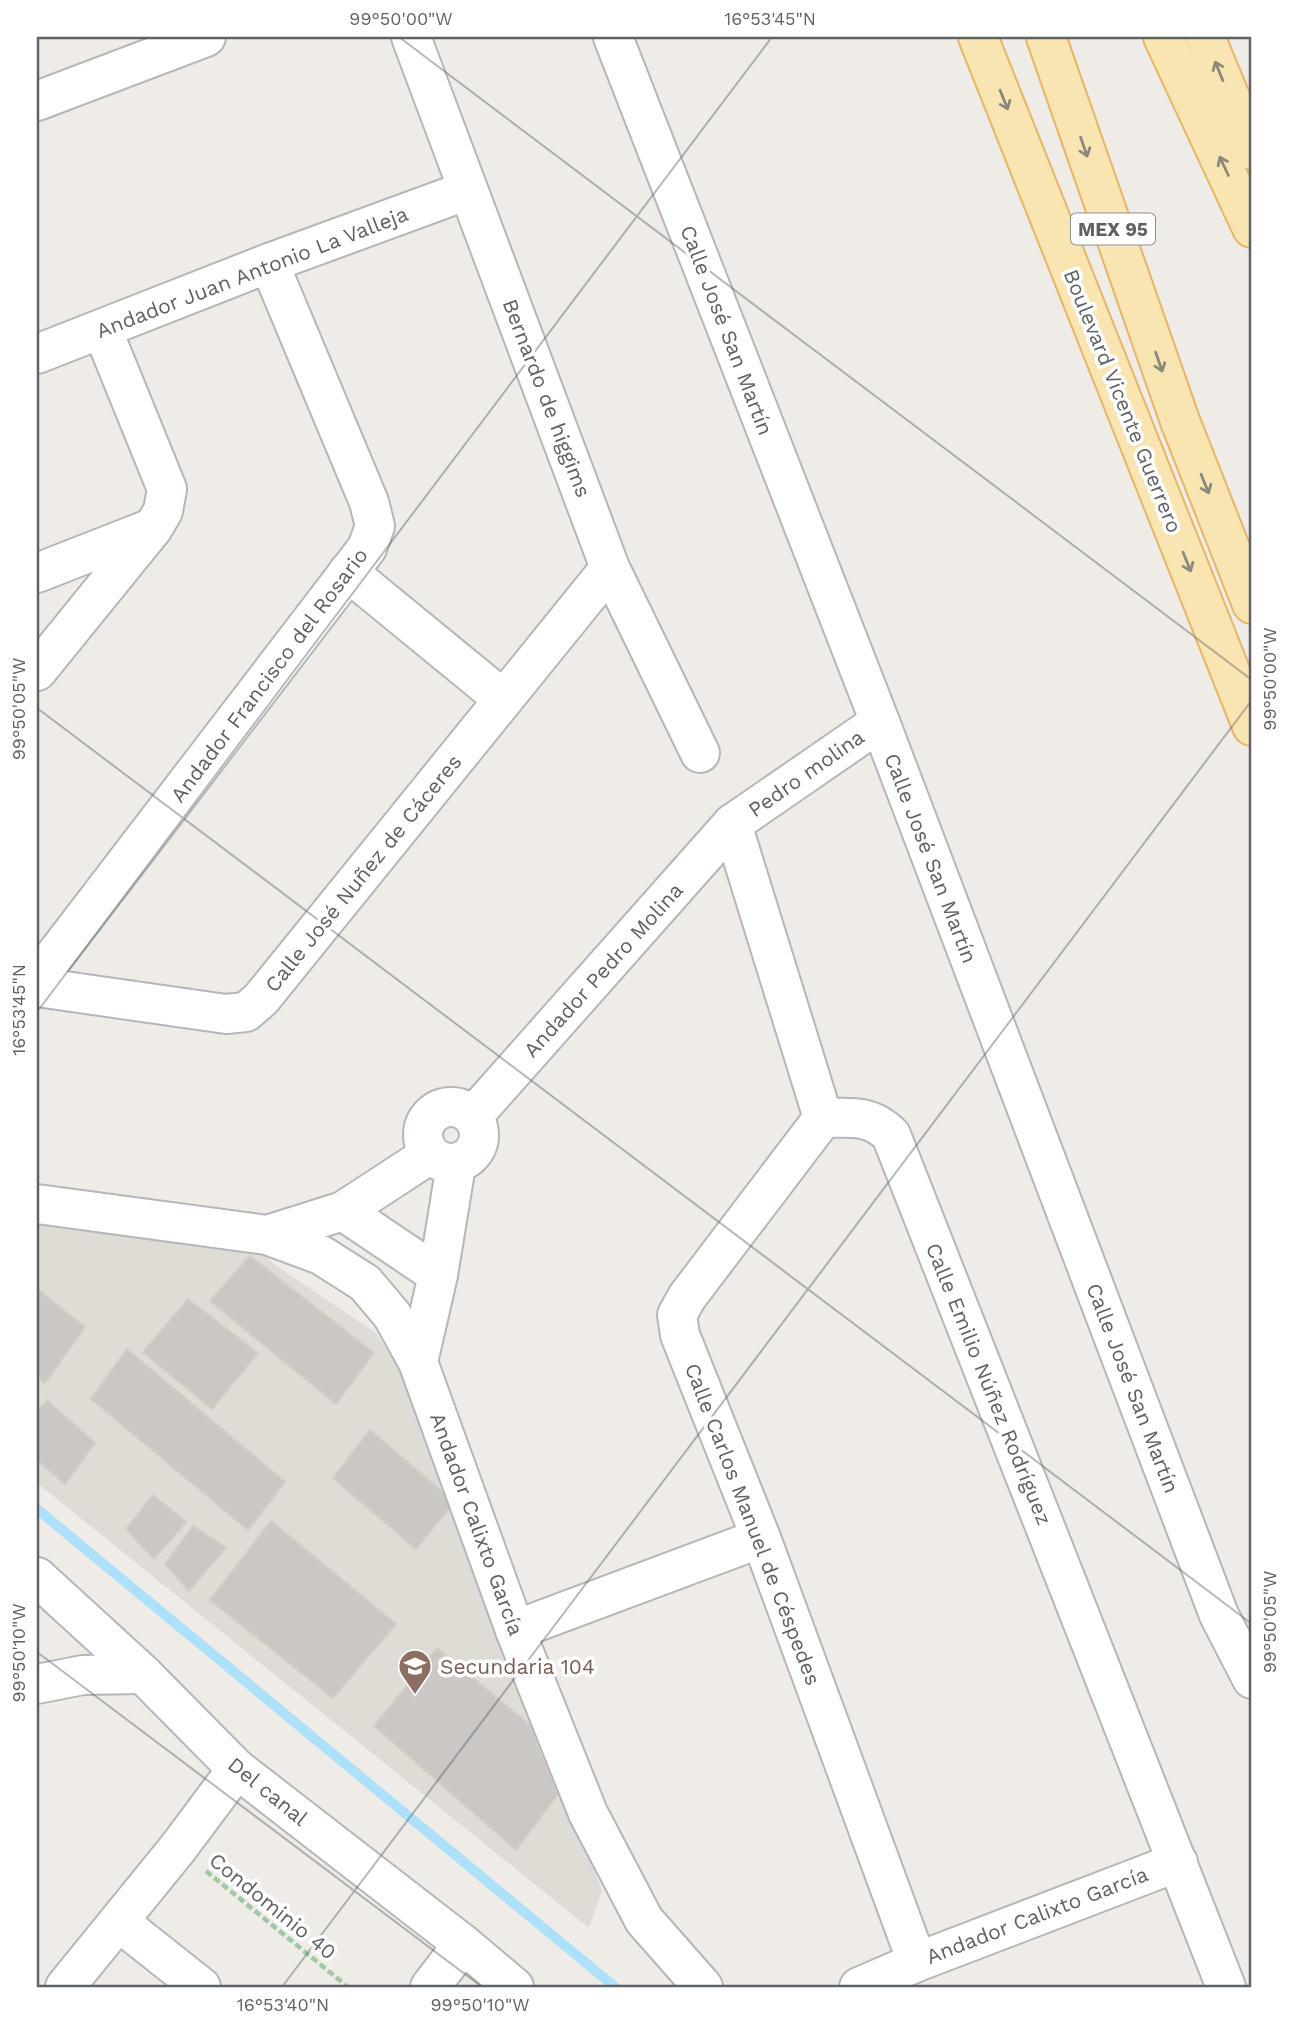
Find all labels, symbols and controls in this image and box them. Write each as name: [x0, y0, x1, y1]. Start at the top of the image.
text: 99°50'00"W: [349, 8, 453, 29]
text: 16°53'45"N: [724, 8, 816, 29]
one-way arrow: [1212, 61, 1225, 82]
one-way arrow: [998, 89, 1011, 110]
one-way arrow: [1079, 136, 1091, 158]
one-way arrow: [1216, 156, 1230, 177]
street label: Andador Juan Antonio La Valleja: [93, 201, 411, 343]
road number: MEX 95: [1071, 214, 1155, 244]
street label: Calle José San Martín: [675, 221, 779, 439]
street label: Boulevard Vicente Guerrero: [1059, 266, 1187, 536]
street label: Bernardo de higgims: [498, 295, 596, 501]
one-way arrow: [1154, 351, 1166, 373]
one-way arrow: [1199, 473, 1212, 494]
street label: Andador Francisco del Rosario: [165, 543, 373, 807]
one-way arrow: [1182, 550, 1195, 572]
text: 99°50'00"W: [1259, 627, 1280, 731]
text: 99°50'05"W: [8, 658, 29, 760]
street label: Pedro molina: [743, 724, 869, 822]
street label: Calle José Nuñez de Cáceres: [259, 749, 467, 997]
street label: Calle José San Martín: [879, 749, 983, 967]
street label: Andador Pedro Molina: [518, 878, 688, 1062]
text: 16°53'45"N: [8, 964, 29, 1056]
street label: Calle Emilio Núñez Rodríguez: [921, 1239, 1057, 1529]
street label: Calle José San Martín: [1081, 1279, 1185, 1497]
street label: Calle Carlos Manuel de Céspedes: [680, 1359, 826, 1689]
street label: Andador Calixto García: [425, 1409, 529, 1639]
text: 99°50'05"W: [1259, 1571, 1280, 1673]
text: 99°50'10"W: [8, 1603, 29, 1703]
school or university icon: Secundaria 104: [396, 1647, 434, 1696]
place label: Secundaria 104: [440, 1654, 595, 1679]
street label: Del canal: [223, 1751, 313, 1831]
street label: Condominio 40: [205, 1847, 341, 1965]
street label: Andador Calixto García: [923, 1861, 1152, 1969]
text: 16°53'40"N: [237, 1994, 329, 2015]
text: 99°50'10"W: [430, 1994, 530, 2015]

